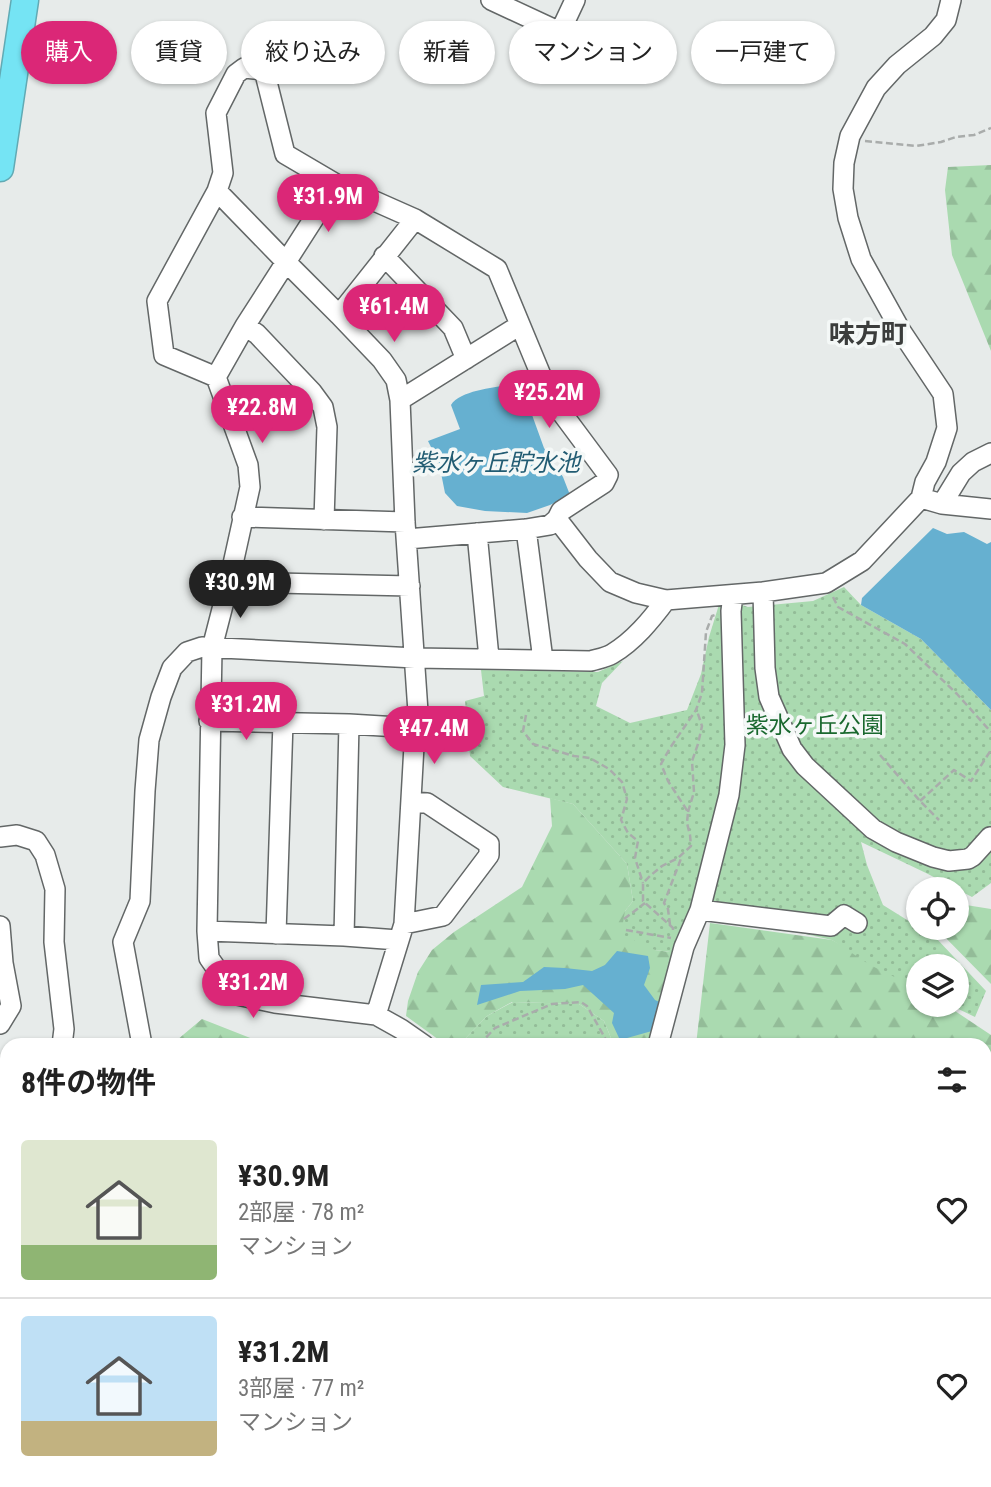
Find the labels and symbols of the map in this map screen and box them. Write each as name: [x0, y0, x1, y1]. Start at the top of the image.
pin: ¥31.9M: [271, 174, 385, 234]
pin: ¥61.4M: [337, 284, 451, 344]
district label: 味方町: [829, 319, 907, 349]
pin: ¥25.2M: [492, 370, 606, 430]
pin: ¥22.8M: [205, 386, 319, 445]
water label: 紫水ヶ丘貯水池: [412, 449, 582, 477]
pin: ¥30.9M: [183, 560, 297, 620]
pin: ¥31.2M: [189, 682, 303, 742]
pin: ¥47.4M: [377, 706, 491, 766]
park label: 紫水ヶ丘公園: [746, 712, 884, 739]
pin: ¥31.2M: [196, 960, 310, 1020]

